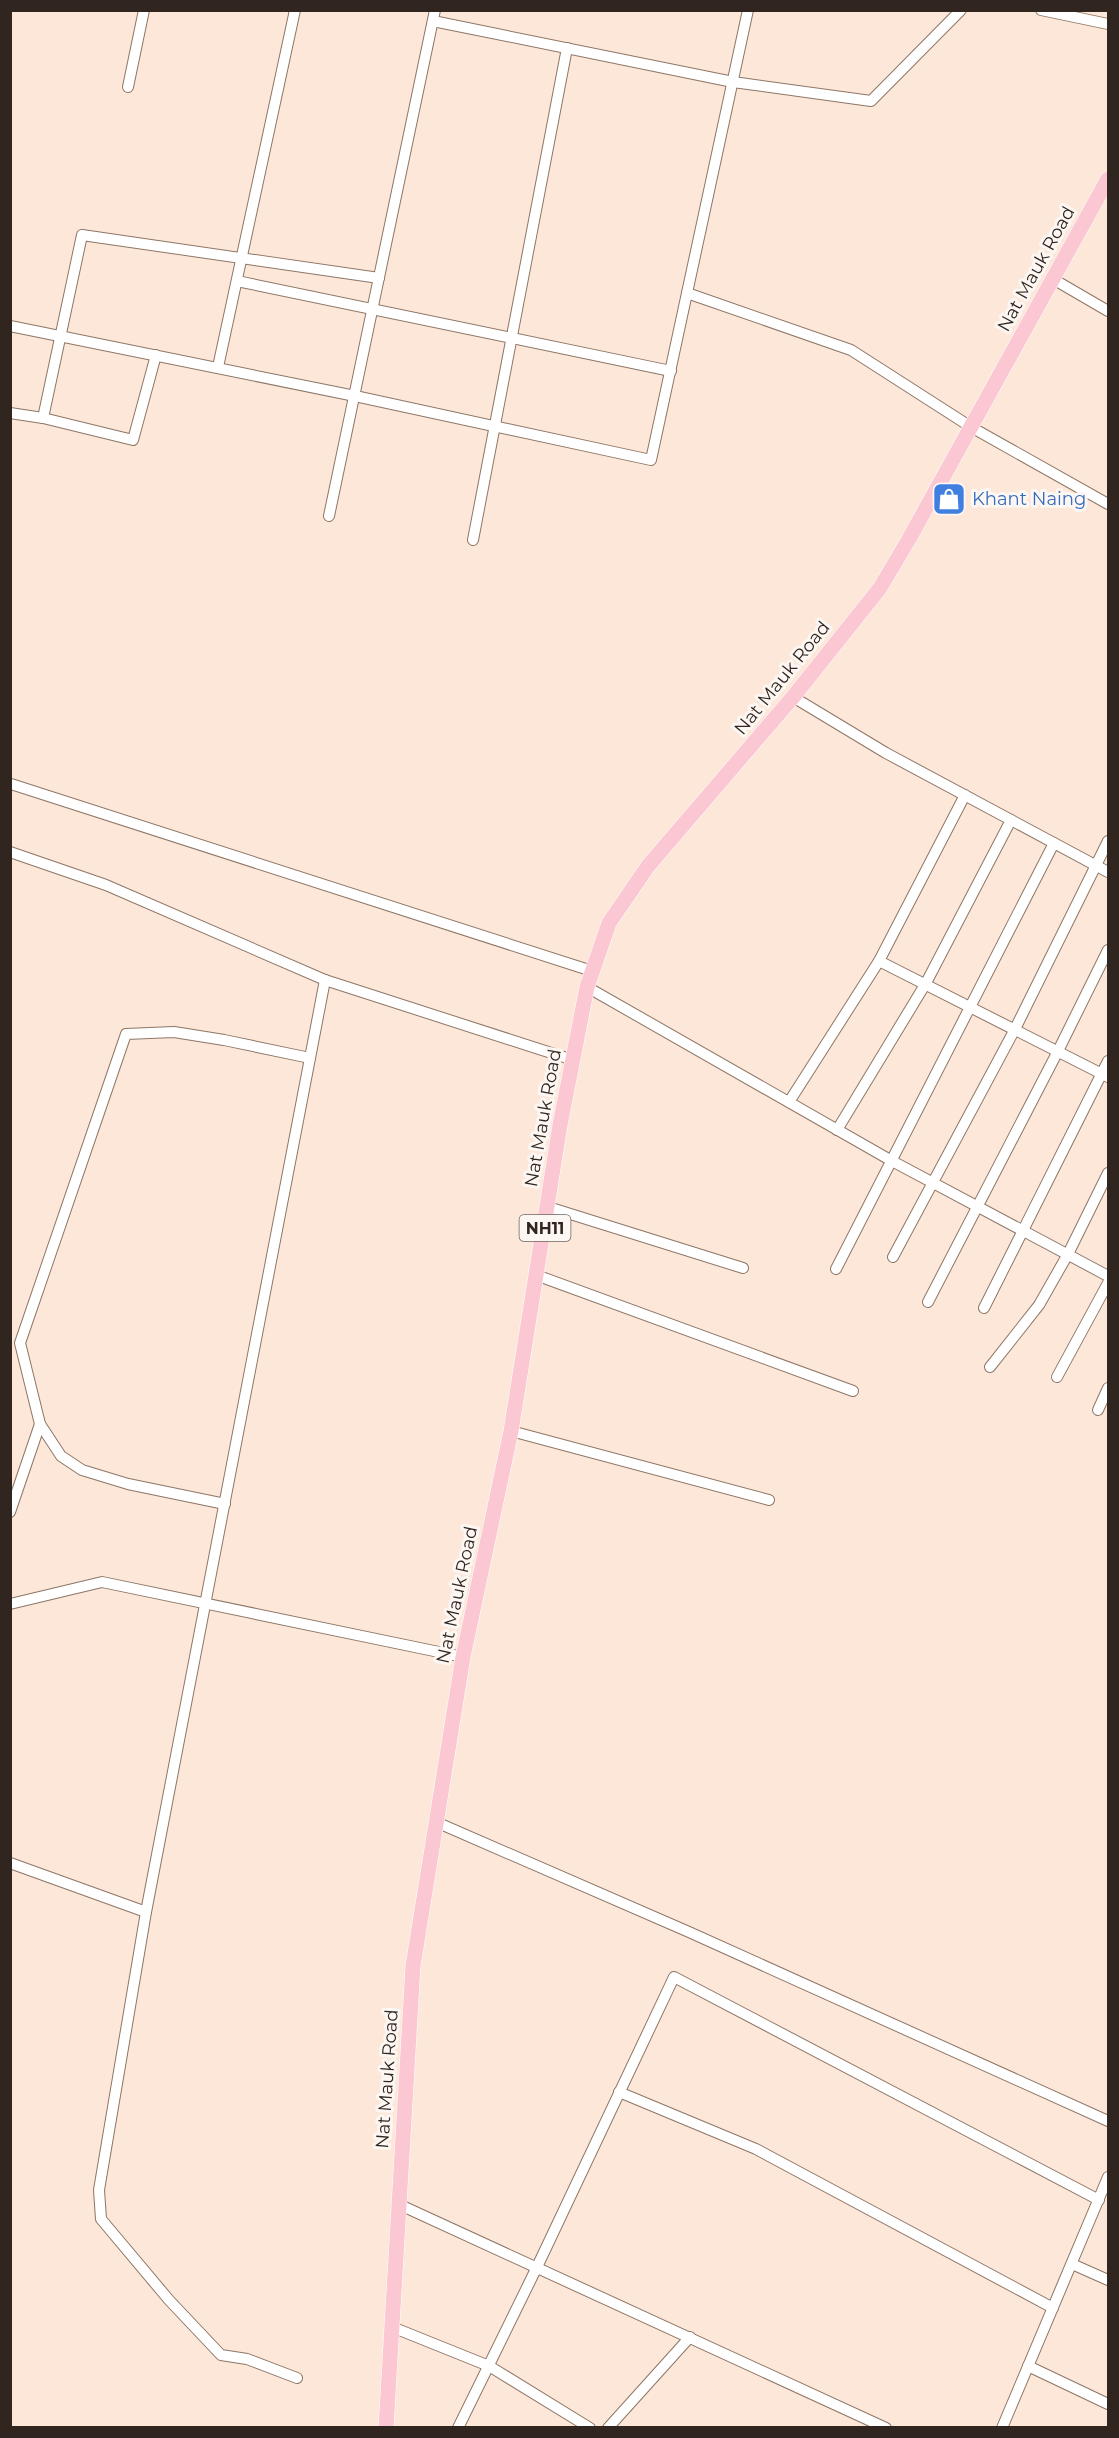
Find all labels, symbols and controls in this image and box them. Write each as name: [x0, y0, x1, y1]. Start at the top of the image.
street label: Nat Mauk Road: [993, 203, 1079, 335]
shop icon: Khant Naing: [931, 481, 967, 517]
place label: Khant Naing: [972, 488, 1086, 510]
street label: Nat Mauk Road: [729, 617, 835, 739]
street label: Nat Mauk Road: [520, 1047, 566, 1189]
road number: NH11: [520, 1215, 570, 1241]
street label: Nat Mauk Road: [432, 1524, 482, 1666]
street label: Nat Mauk Road: [371, 2009, 403, 2149]

